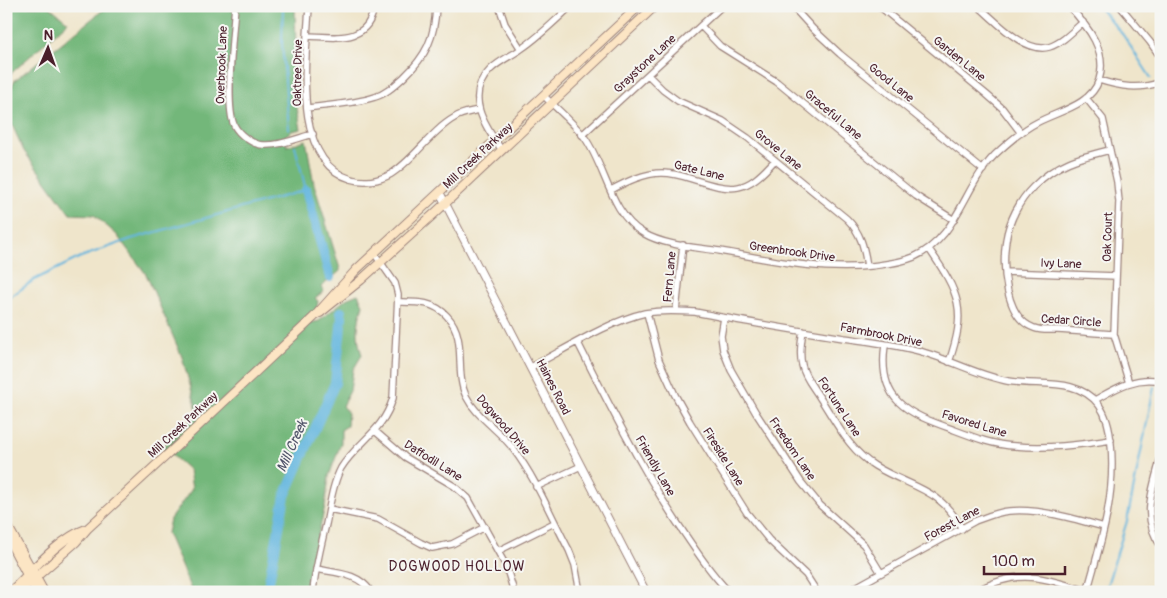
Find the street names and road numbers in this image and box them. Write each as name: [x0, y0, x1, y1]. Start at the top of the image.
street label: Overbrook Lane: [213, 26, 231, 104]
street label: Graystone Lane: [611, 31, 679, 97]
street label: Garden Lane: [930, 33, 988, 85]
street label: Oaktree Drive: [290, 39, 306, 107]
street label: Good Lane: [865, 60, 917, 106]
street label: Graceful Lane: [801, 87, 865, 143]
street label: Mill Creek Parkway: [440, 120, 516, 192]
street label: Grove Lane: [751, 126, 805, 174]
street label: Gate Lane: [672, 158, 726, 184]
street label: Oak Court: [1100, 212, 1116, 262]
street label: Greenbrook Drive: [748, 239, 836, 265]
street label: Fern Lane: [660, 251, 680, 303]
street label: Ivy Lane: [1040, 256, 1082, 272]
street label: Cedar Circle: [1040, 311, 1102, 331]
street label: Farmbrook Drive: [839, 320, 923, 350]
street label: Haines Road: [533, 357, 574, 418]
street label: Fortune Lane: [814, 374, 864, 440]
street label: Mill Creek Parkway: [145, 389, 221, 461]
street label: Dogwood Drive: [473, 392, 533, 458]
street label: Favored Lane: [940, 407, 1008, 441]
street label: Freedom Lane: [765, 415, 819, 483]
street label: Fireside Lane: [699, 425, 747, 489]
street label: Friendly Lane: [632, 433, 678, 499]
street label: Daffodil Lane: [401, 437, 465, 485]
street label: Forest Lane: [922, 503, 982, 545]

